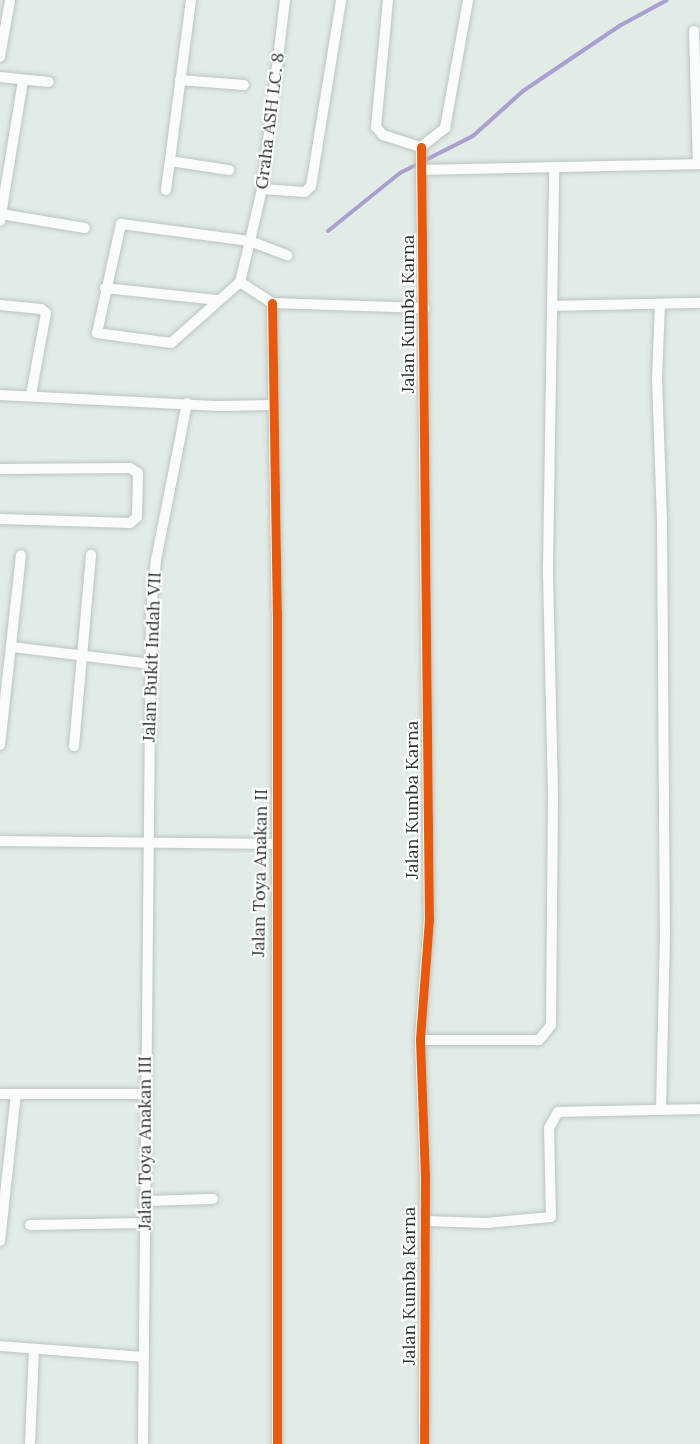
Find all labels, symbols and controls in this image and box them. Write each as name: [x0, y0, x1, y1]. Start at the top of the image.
street label: Graha ASH LC. 8: [251, 51, 289, 191]
street label: Jalan Kumba Karna: [397, 235, 419, 393]
street label: Jalan Bukit Indah VII: [138, 572, 166, 742]
street label: Jalan Kumba Karna: [401, 721, 423, 879]
street label: Jalan Toya Anakan II: [248, 789, 272, 957]
street label: Jalan Toya Anakan III: [134, 1056, 156, 1230]
street label: Jalan Kumba Karna: [398, 1207, 420, 1365]

